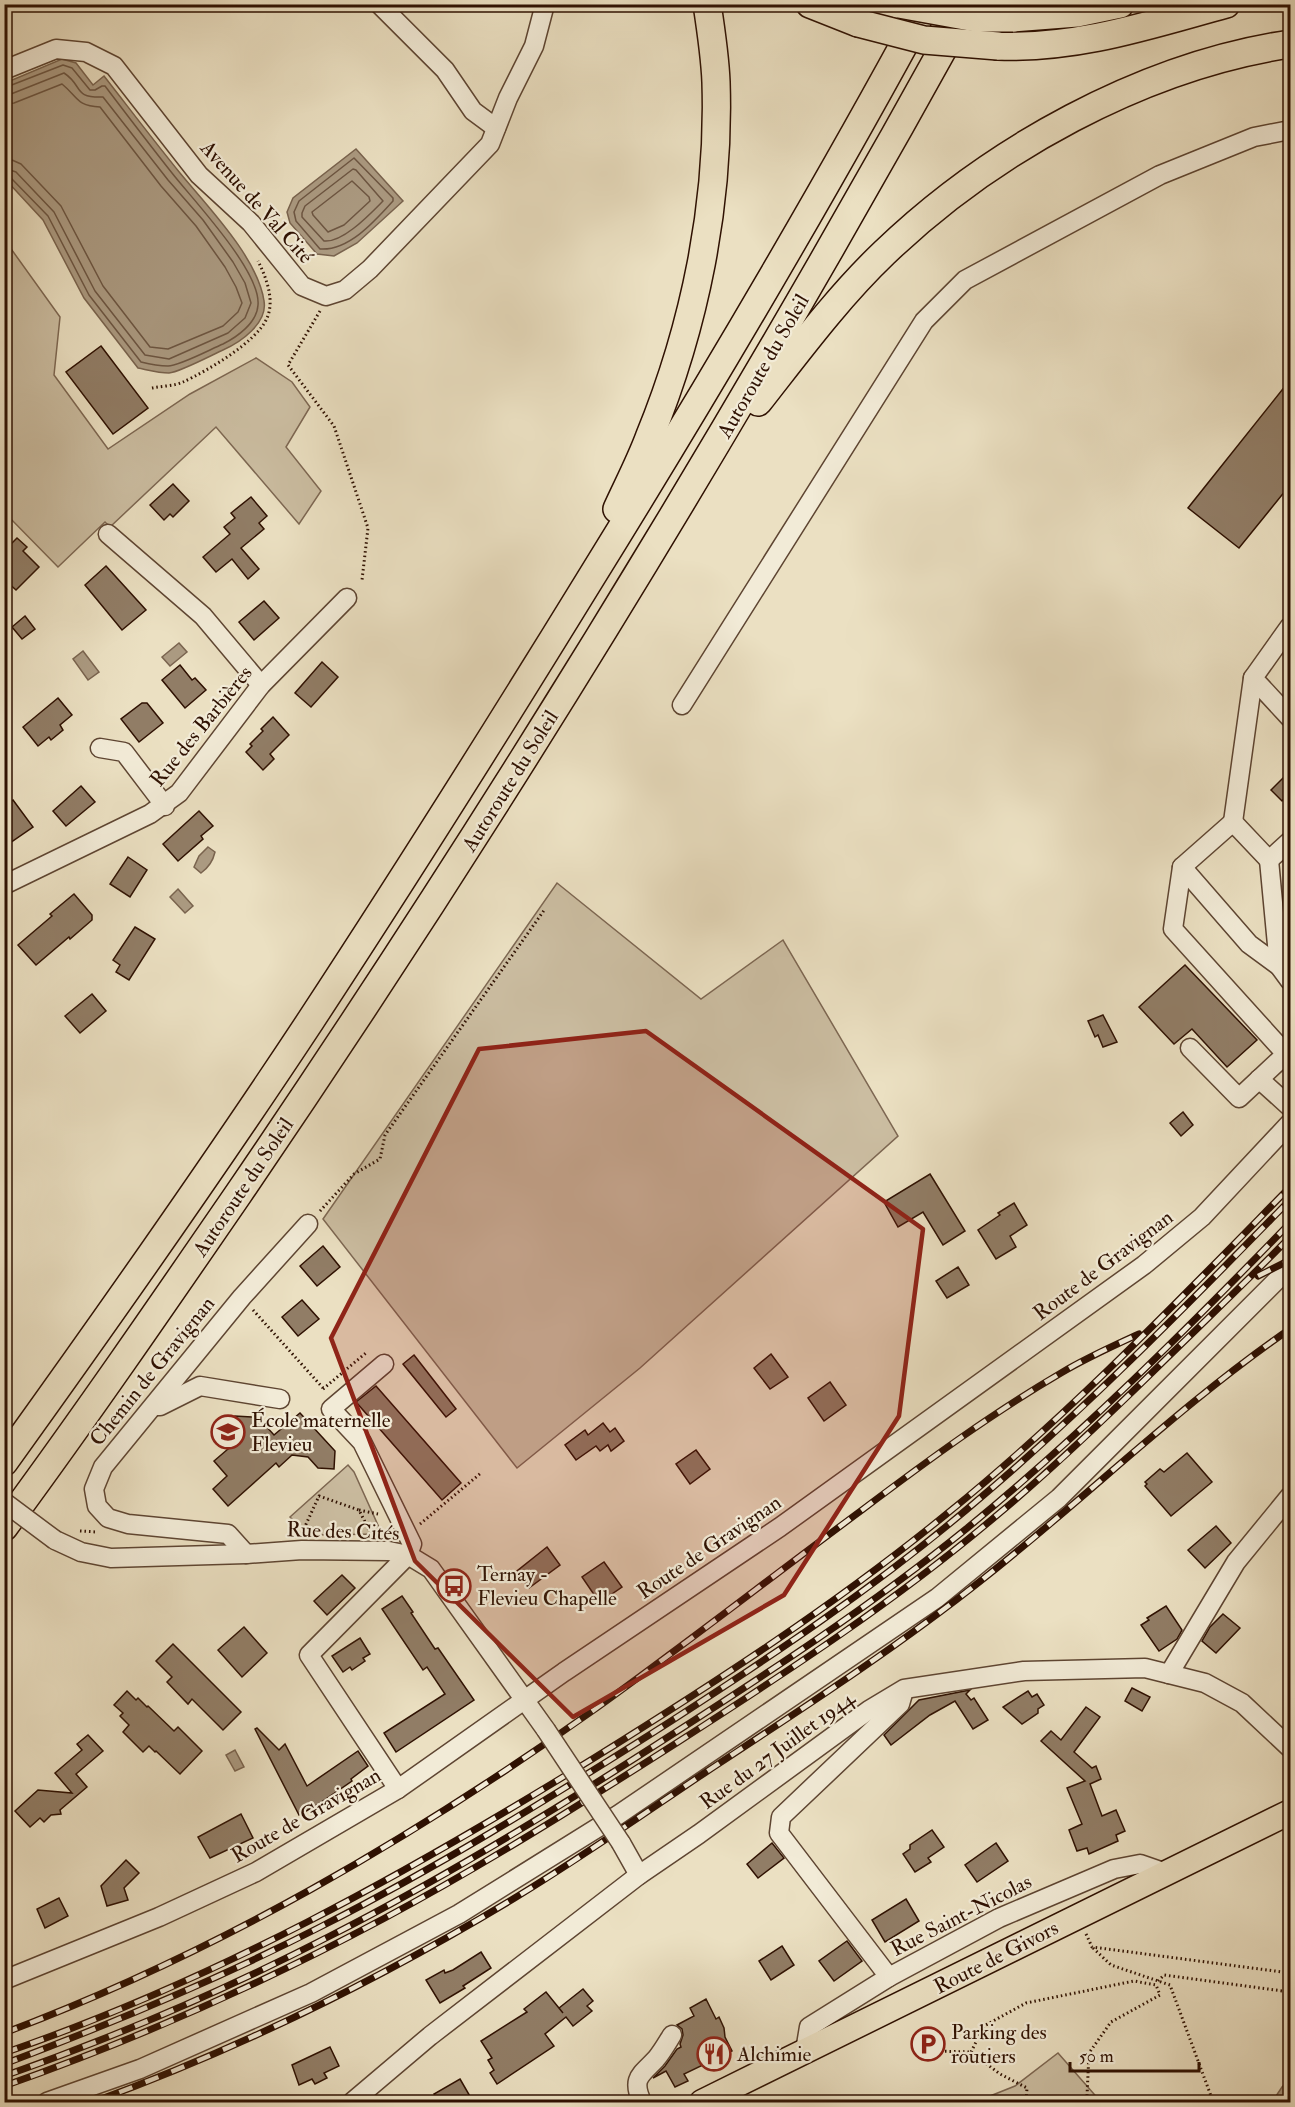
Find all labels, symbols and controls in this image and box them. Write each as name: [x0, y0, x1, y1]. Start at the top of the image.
street label: Avenue de Val Cité: [194, 134, 319, 270]
street label: Autoroute du Soleil: [711, 289, 816, 444]
street label: Rue des Barbières: [144, 660, 258, 792]
street label: Autoroute du Soleil: [456, 705, 565, 858]
street label: Autoroute du Soleil: [186, 1112, 300, 1263]
street label: Route de Gravignan: [1028, 1204, 1179, 1327]
street label: Chemin de Gravignan: [84, 1291, 221, 1452]
place label: École maternelle Flevieu: [251, 1407, 391, 1458]
school or university icon: École maternelle Flevieu: [210, 1414, 246, 1450]
street label: Route de Gravignan: [632, 1489, 787, 1606]
street label: Rue des Cités: [286, 1516, 400, 1547]
place label: Ternay - Flevieu Chapelle: [477, 1561, 617, 1612]
bus stop icon: Ternay - Flevieu Chapelle: [436, 1568, 472, 1604]
street label: Rue du 27 Juillet 1944: [694, 1684, 861, 1816]
street label: Route de Gravignan: [227, 1762, 386, 1869]
street label: Rue Saint-Nicolas: [886, 1868, 1036, 1963]
street label: Route de Givors: [929, 1914, 1063, 2000]
place label: Parking des routiers: [951, 2019, 1047, 2070]
parking icon: Parking des routiers: [910, 2026, 946, 2062]
scale bar: [1070, 2035, 1199, 2073]
restaurant icon: Alchimie: [696, 2036, 732, 2072]
place label: Alchimie: [736, 2041, 811, 2068]
text: 50 m: [1079, 2045, 1114, 2068]

